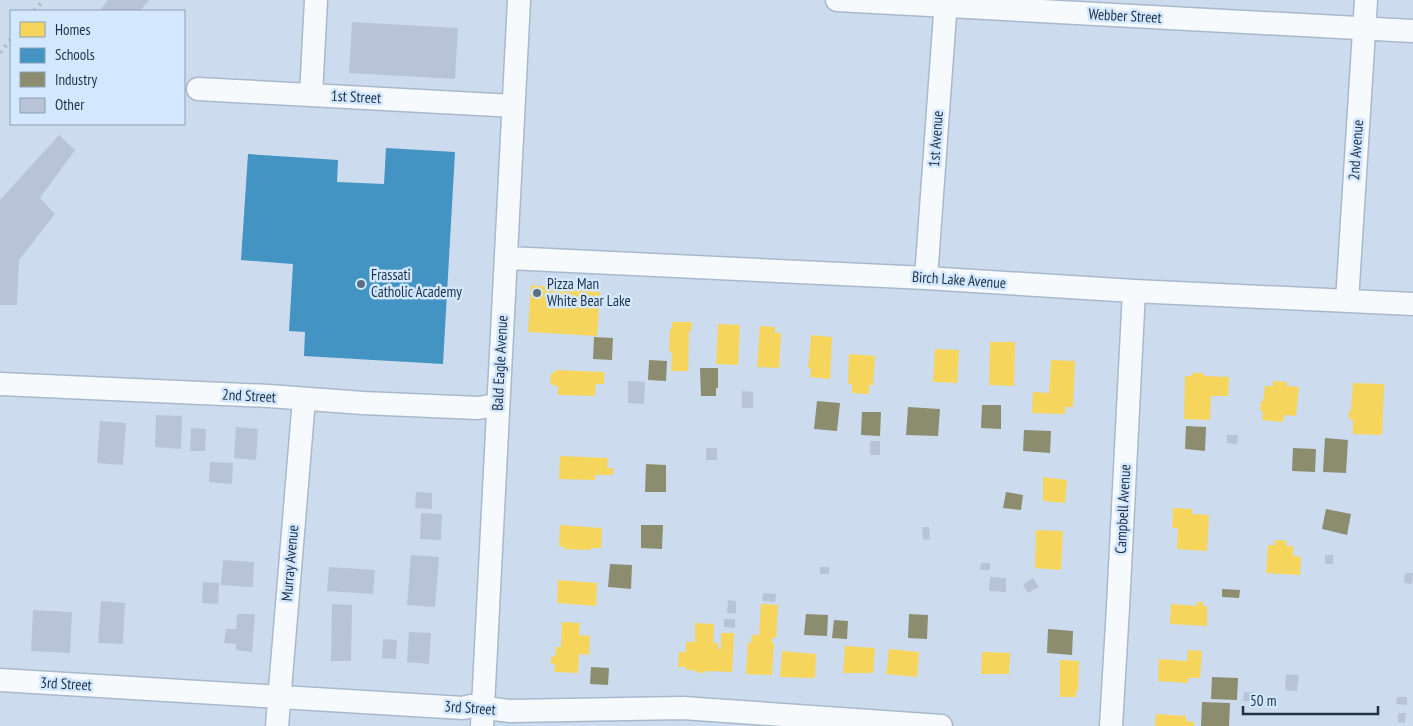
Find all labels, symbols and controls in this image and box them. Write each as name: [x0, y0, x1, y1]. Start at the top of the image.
street label: Webber Street: [1088, 4, 1162, 27]
legend: [10, 10, 185, 125]
text: Homes: [55, 20, 91, 39]
text: Schools: [55, 45, 95, 64]
text: Industry: [55, 70, 97, 89]
street label: 1st Street: [330, 86, 382, 107]
text: Other: [55, 95, 85, 114]
street label: 1st Avenue: [924, 110, 947, 168]
street label: 2nd Avenue: [1344, 119, 1367, 181]
place label: Frassati Catholic Academy: [371, 265, 462, 301]
street label: Birch Lake Avenue: [911, 267, 1007, 292]
place label: Pizza Man White Bear Lake: [547, 274, 631, 310]
marker: Frassati Catholic Academy: [355, 278, 367, 290]
marker: Pizza Man White Bear Lake: [531, 287, 543, 299]
street label: Bald Eagle Avenue: [488, 315, 511, 411]
street label: 2nd Street: [222, 385, 277, 406]
street label: Campbell Avenue: [1111, 464, 1134, 554]
street label: Murray Avenue: [277, 524, 302, 602]
street label: 3rd Street: [40, 673, 92, 694]
scale bar: [1243, 684, 1378, 716]
text: 50 m: [1250, 691, 1276, 710]
street label: 3rd Street: [444, 696, 496, 719]

